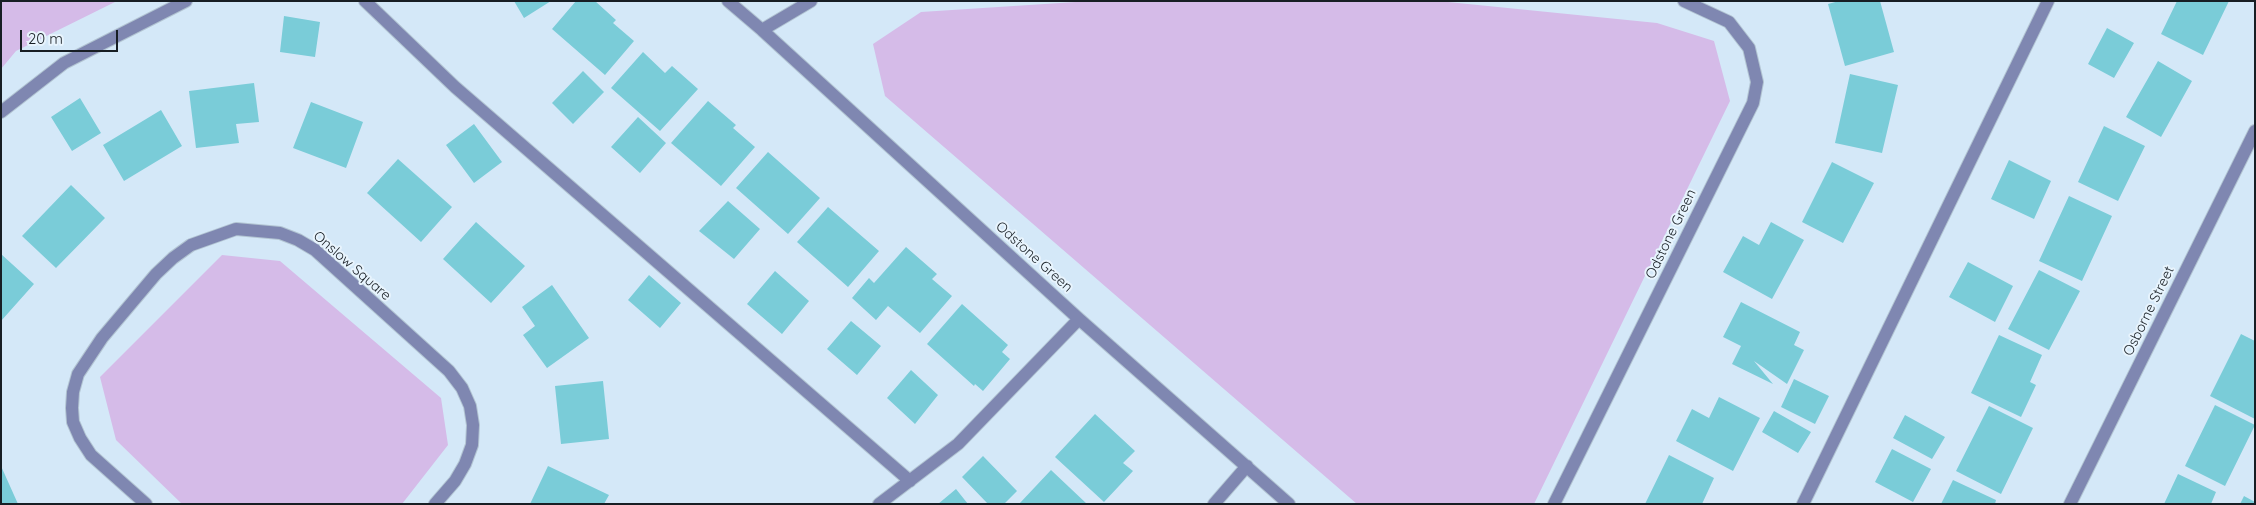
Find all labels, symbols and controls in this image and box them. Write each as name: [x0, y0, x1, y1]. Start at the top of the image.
scale bar: [22, 20, 120, 52]
text: 20 m: [28, 29, 63, 48]
street label: Odstone Green: [1642, 186, 1700, 282]
street label: Odstone Green: [992, 218, 1076, 296]
street label: Onslow Square: [310, 228, 394, 304]
street label: Osborne Street: [2120, 263, 2178, 359]

